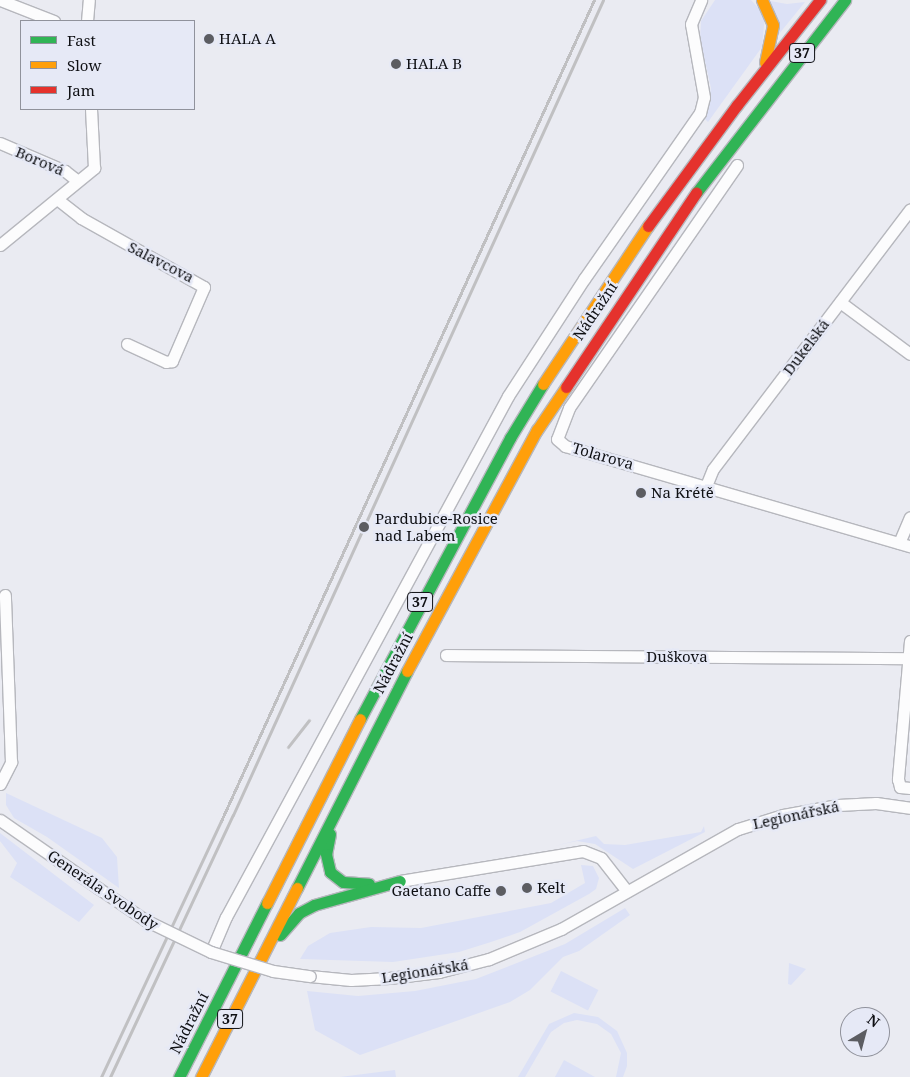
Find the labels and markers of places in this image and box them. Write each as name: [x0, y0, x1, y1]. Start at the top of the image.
place label: HALA A: [219, 30, 276, 48]
marker: HALA A: [203, 33, 215, 45]
place label: HALA B: [406, 55, 462, 73]
marker: HALA B: [390, 58, 402, 70]
place label: Na Krétě: [651, 484, 714, 502]
marker: Na Krétě: [635, 487, 647, 499]
place label: Pardubice-Rosice nad Labem: [375, 509, 498, 544]
marker: Pardubice-Rosice nad Labem: [357, 520, 371, 534]
place label: Kelt: [537, 879, 565, 897]
place label: Gaetano Caffe: [392, 882, 491, 900]
marker: Kelt: [521, 882, 533, 894]
marker: Gaetano Caffe: [495, 885, 507, 897]

